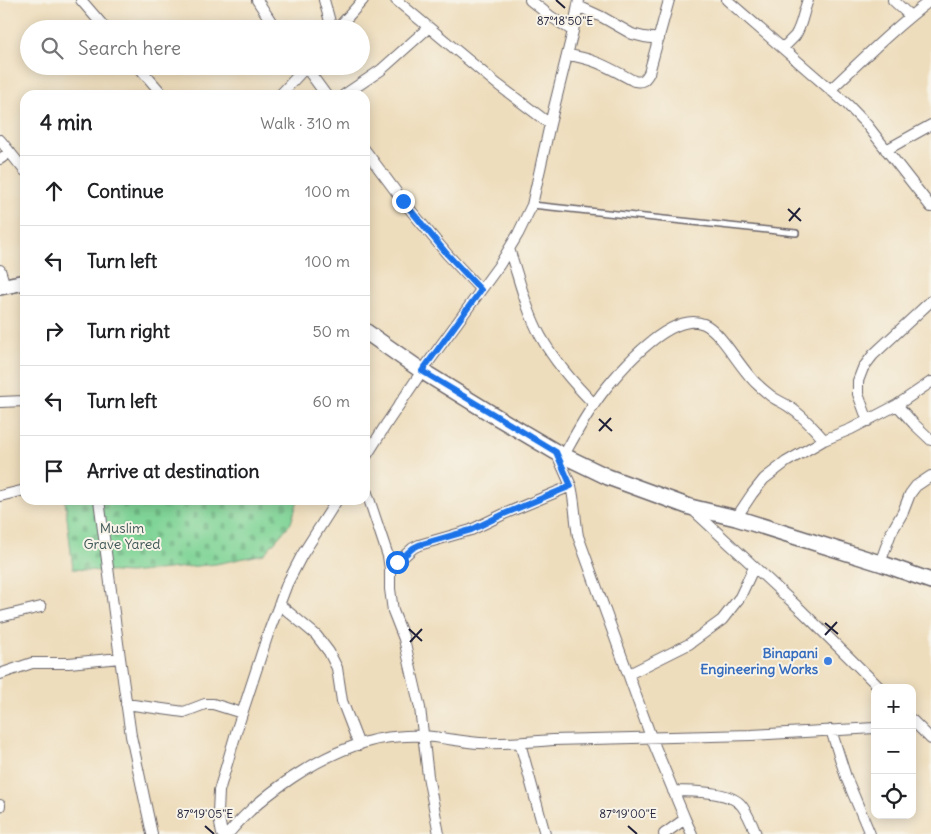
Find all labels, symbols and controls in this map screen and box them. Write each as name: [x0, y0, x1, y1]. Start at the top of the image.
text: 87°18'50"E: [537, 13, 593, 28]
search box: [20, 20, 370, 75]
icon: search: [38, 34, 66, 62]
text: Search here: [78, 36, 181, 60]
text: 4 min: [40, 109, 92, 136]
text: Walk · 310 m: [260, 113, 350, 133]
icon: ahead: [40, 177, 68, 205]
text: Continue: [87, 179, 164, 203]
text: 100 m: [305, 181, 350, 201]
route end: [392, 190, 415, 213]
icon: left: [40, 247, 68, 275]
text: Turn left: [87, 249, 157, 273]
text: 100 m: [305, 251, 350, 271]
icon: right: [40, 317, 68, 345]
text: Turn right: [87, 319, 170, 343]
text: 50 m: [312, 321, 350, 341]
icon: left: [40, 387, 68, 415]
text: Turn left: [87, 389, 157, 413]
text: 60 m: [312, 391, 350, 411]
icon: arrive: [40, 457, 68, 485]
text: Arrive at destination: [87, 459, 260, 483]
park label: Muslim Grave Yared: [83, 519, 161, 553]
route start: [386, 551, 409, 574]
place label: Binapani Engineering Works: [700, 644, 819, 678]
marker: Binapani Engineering Works: [822, 655, 834, 667]
map controls: [871, 684, 916, 819]
button: +: [871, 684, 916, 729]
button: −: [871, 729, 916, 774]
button: locate: [871, 774, 916, 819]
text: 87°19'05"E: [177, 806, 233, 821]
text: 87°19'00"E: [599, 806, 657, 821]

